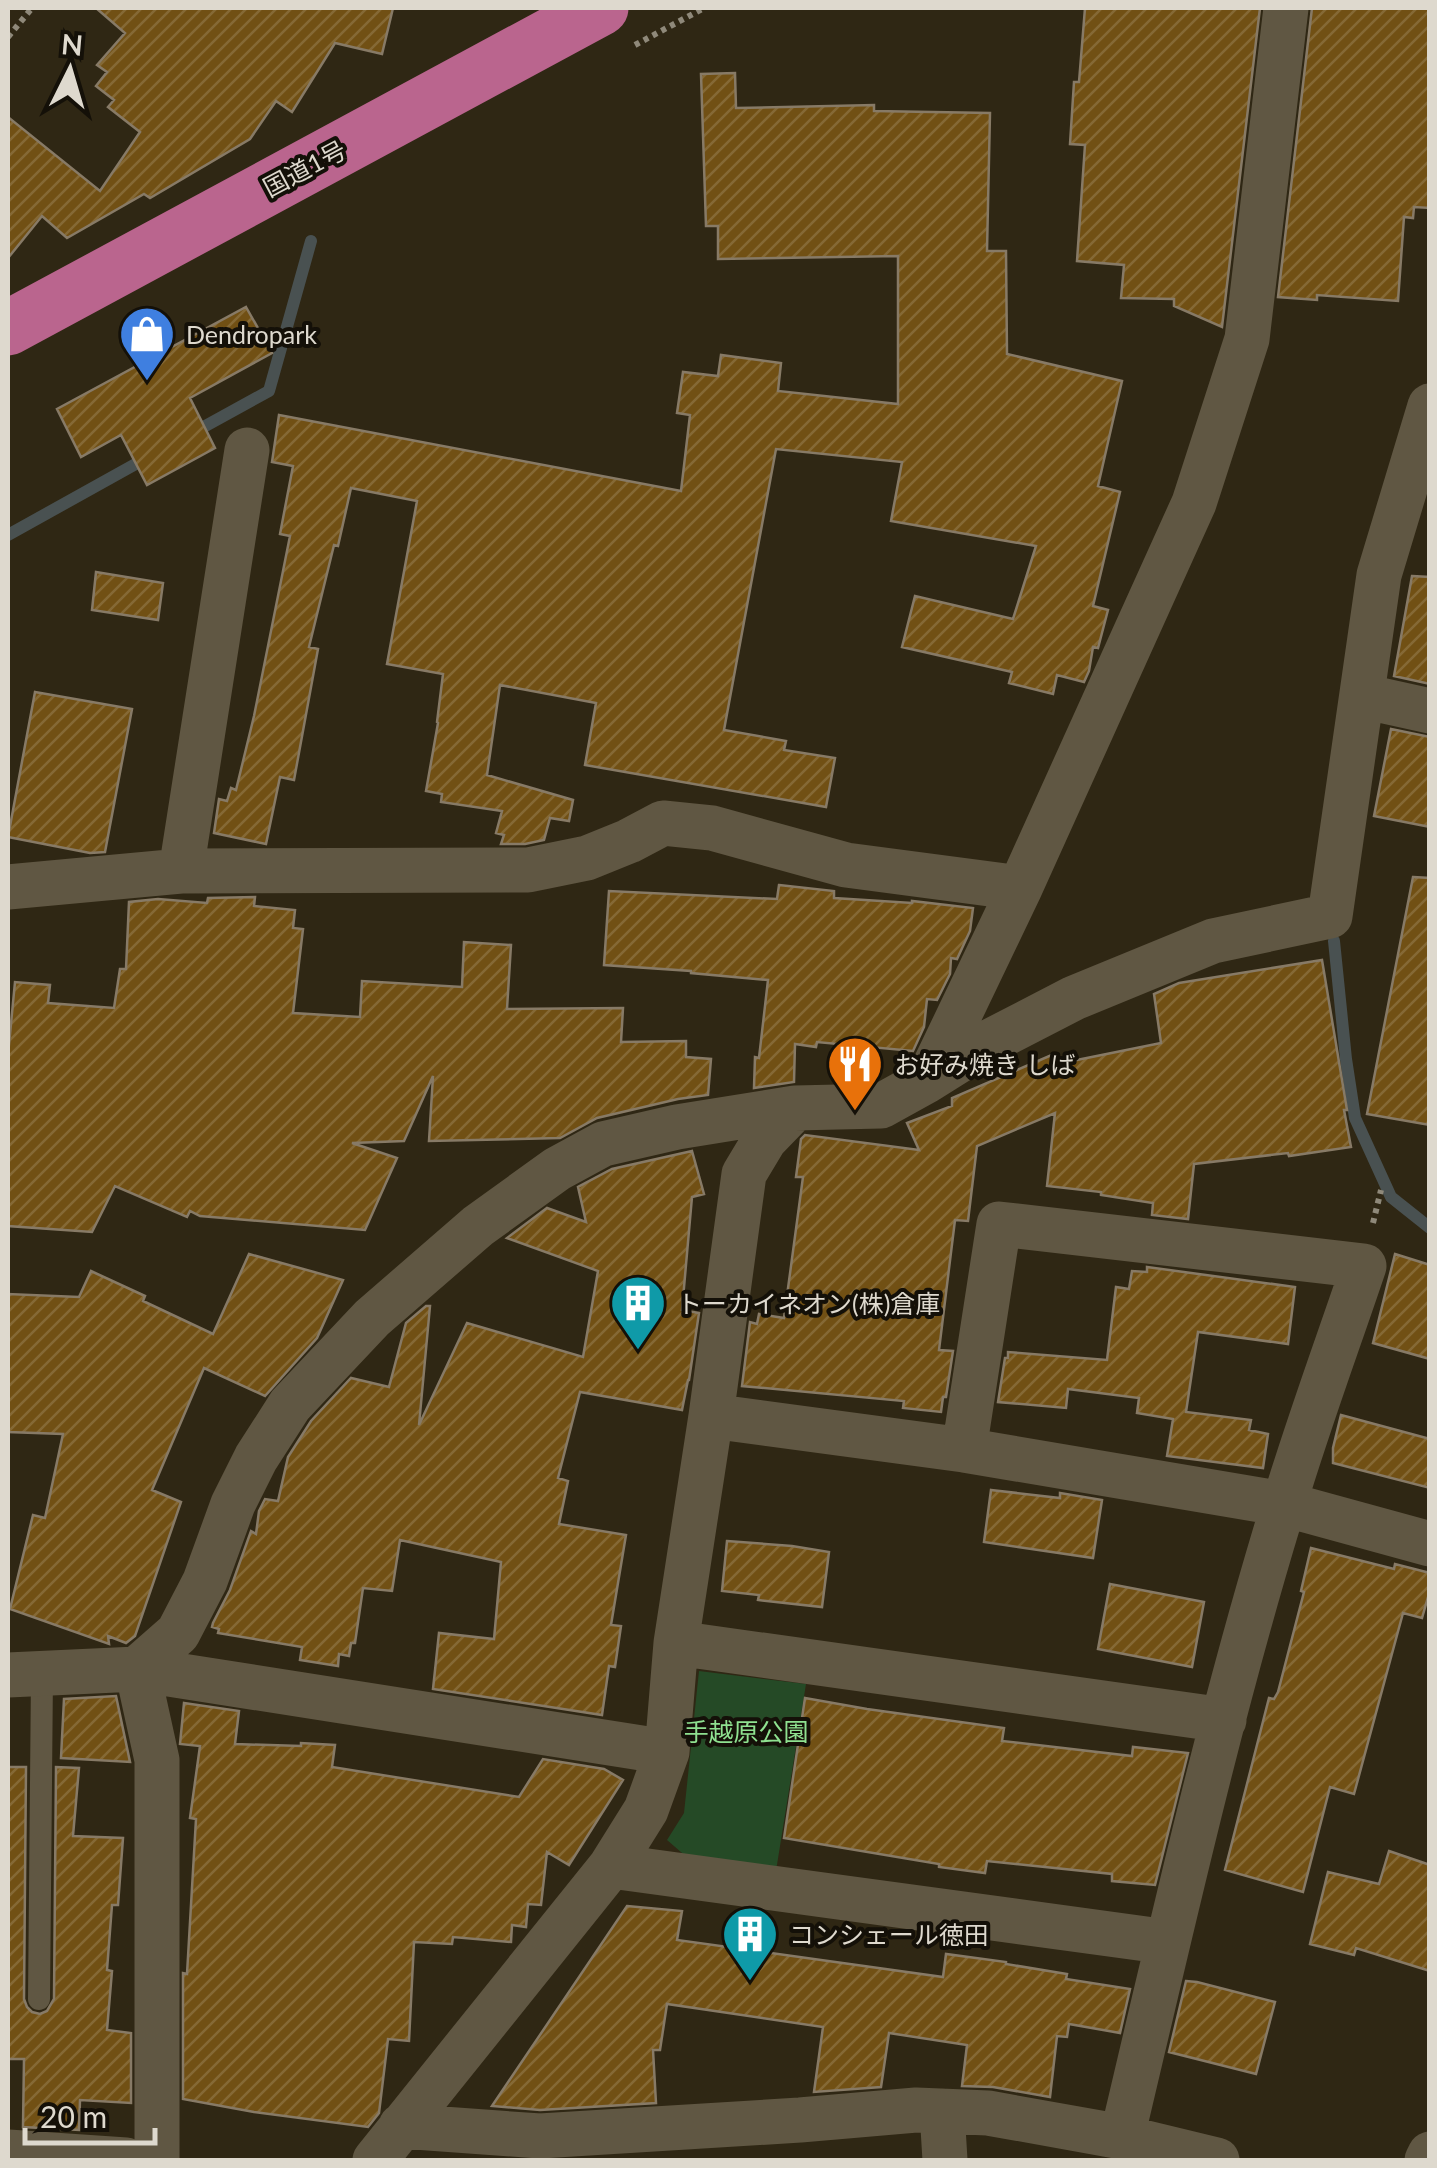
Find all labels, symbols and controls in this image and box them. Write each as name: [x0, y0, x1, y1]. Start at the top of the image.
north arrow: [20, 20, 120, 120]
text: N: [60, 26, 84, 62]
street label: 国道1号: [257, 134, 351, 202]
shop icon: Dendropark: [117, 304, 177, 383]
place label: Dendropark: [186, 319, 317, 349]
restaurant icon: お好み焼き しば: [825, 1034, 885, 1113]
place label: お好み焼き しば: [894, 1049, 1075, 1079]
building icon: トーカイネオン(株)倉庫: [608, 1273, 668, 1352]
place label: トーカイネオン(株)倉庫: [677, 1288, 940, 1318]
park label: 手越原公園: [683, 1716, 809, 1746]
building icon: コンシェール徳田: [720, 1904, 780, 1983]
place label: コンシェール徳田: [789, 1919, 989, 1949]
scale bar: [25, 2083, 155, 2145]
text: 20 m: [40, 2098, 107, 2134]

